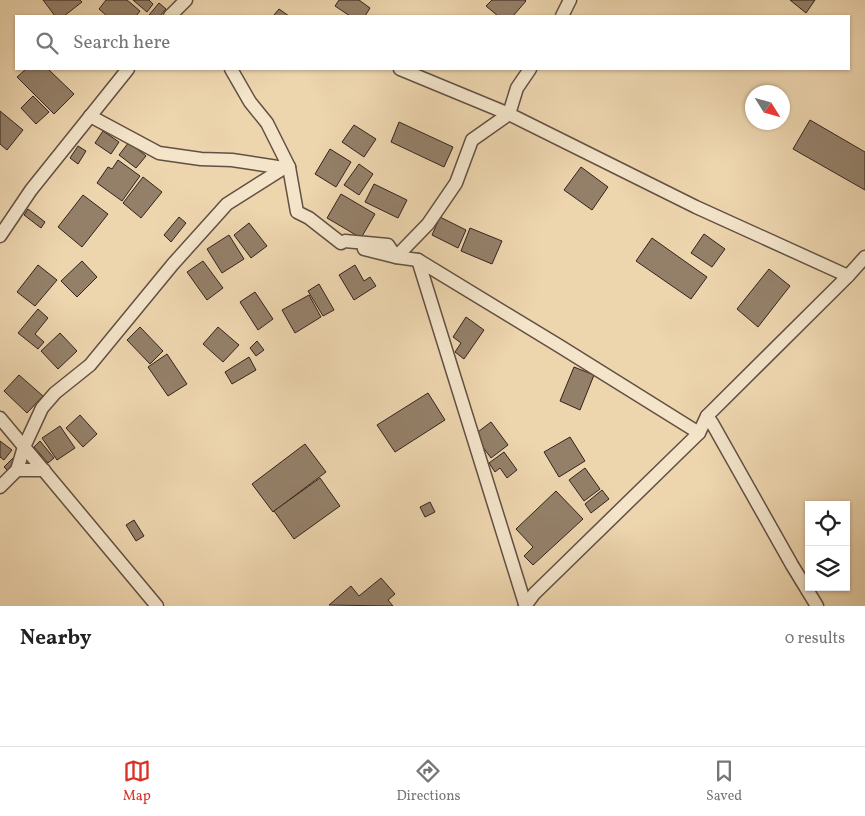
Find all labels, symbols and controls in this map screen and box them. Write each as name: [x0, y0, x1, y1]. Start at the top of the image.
search box: [15, 15, 850, 70]
icon: search: [33, 29, 61, 57]
text: Search here: [73, 30, 170, 56]
north arrow: [745, 85, 790, 130]
map controls: [805, 501, 850, 591]
button: locate: [805, 501, 850, 546]
button: layers: [805, 546, 850, 591]
text: Nearby: [20, 624, 91, 653]
text: 0 results: [785, 628, 845, 650]
tab: Map: [123, 757, 151, 806]
tab: Directions: [396, 757, 461, 806]
tab: Saved: [706, 757, 742, 806]

